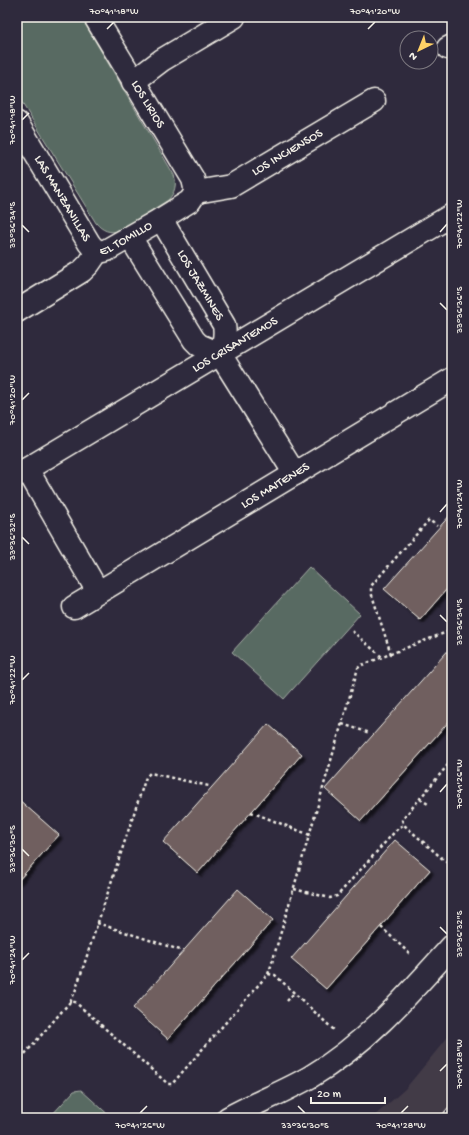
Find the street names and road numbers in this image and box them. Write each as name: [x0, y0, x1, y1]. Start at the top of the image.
street label: LOS LIRIOS: [128, 78, 169, 132]
street label: LOS INCIENSOS: [249, 125, 326, 179]
street label: LAS MANZANILLAS: [31, 153, 94, 245]
street label: EL TOMILLO: [98, 218, 155, 259]
street label: LOS JAZMINES: [174, 247, 228, 324]
street label: LOS CRISANTEMOS: [190, 313, 281, 376]
street label: LOS MAITENES: [238, 459, 313, 512]

